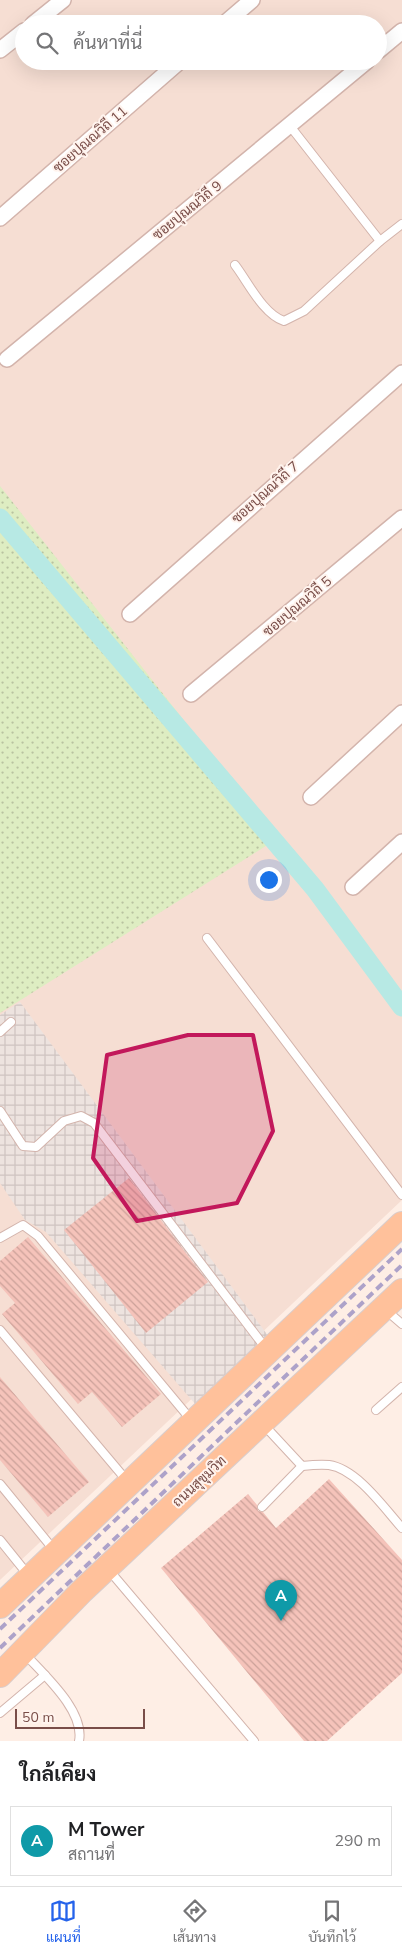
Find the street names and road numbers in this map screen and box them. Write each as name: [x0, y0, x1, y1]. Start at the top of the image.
street label: ซอยปุณณวิถี 11: [49, 102, 132, 177]
street label: ซอยปุณณวิถี 9: [148, 176, 226, 244]
street label: ซอยปุณณวิถี 7: [228, 457, 303, 528]
street label: ซอยปุณณวิถี 5: [259, 572, 336, 641]
street label: ถนนสุขุมวิท: [168, 1451, 230, 1511]

